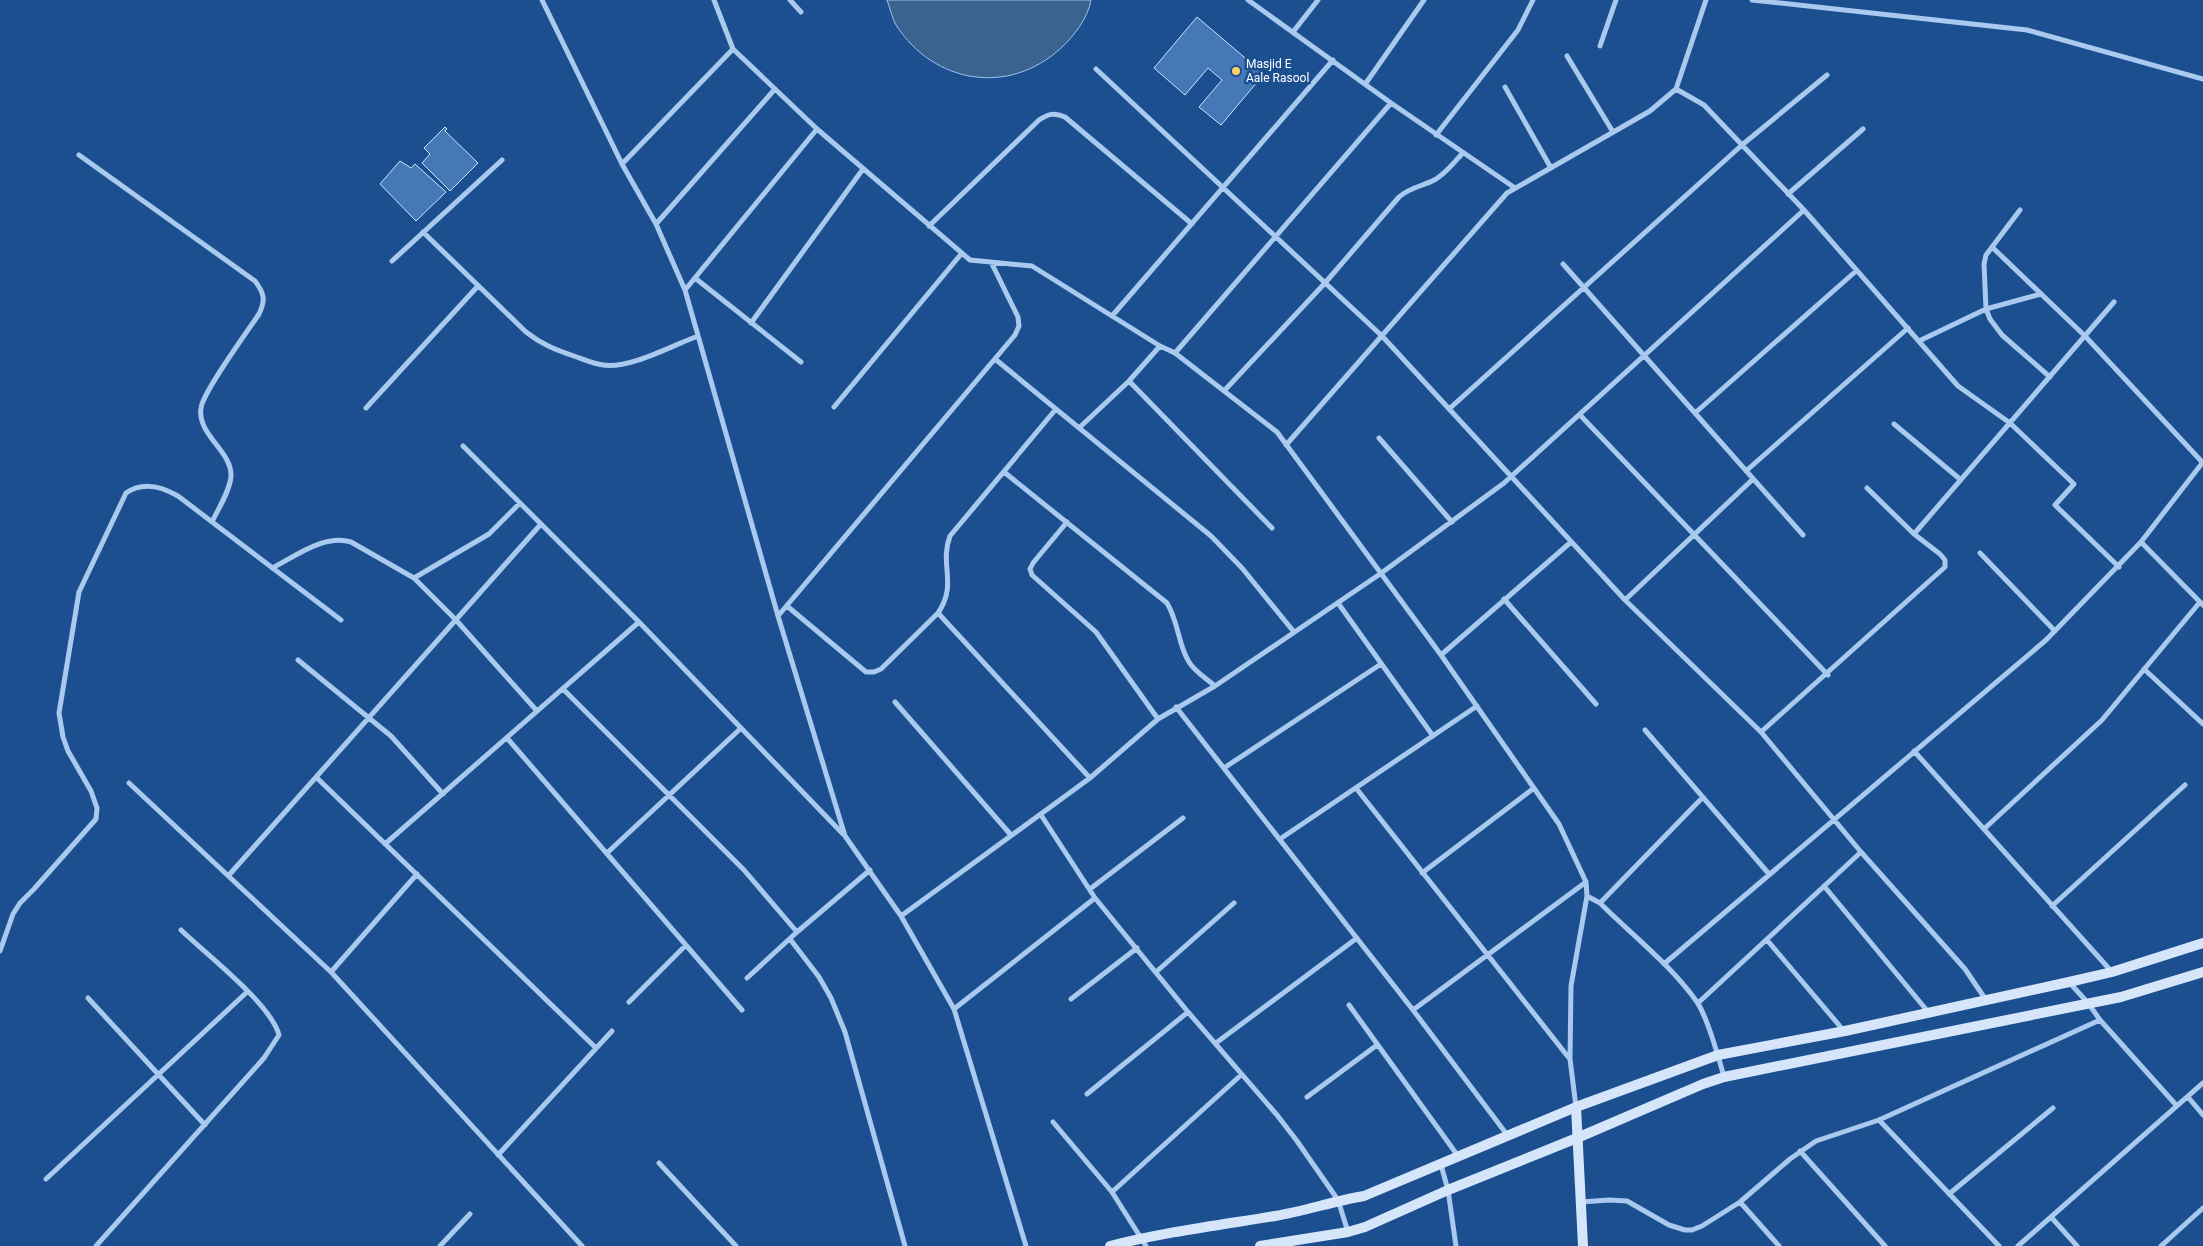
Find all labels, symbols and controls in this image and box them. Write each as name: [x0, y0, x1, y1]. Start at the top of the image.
place label: Masjid E Aale Rasool: [1246, 57, 1309, 85]
marker: Masjid E Aale Rasool: [1230, 65, 1242, 77]

